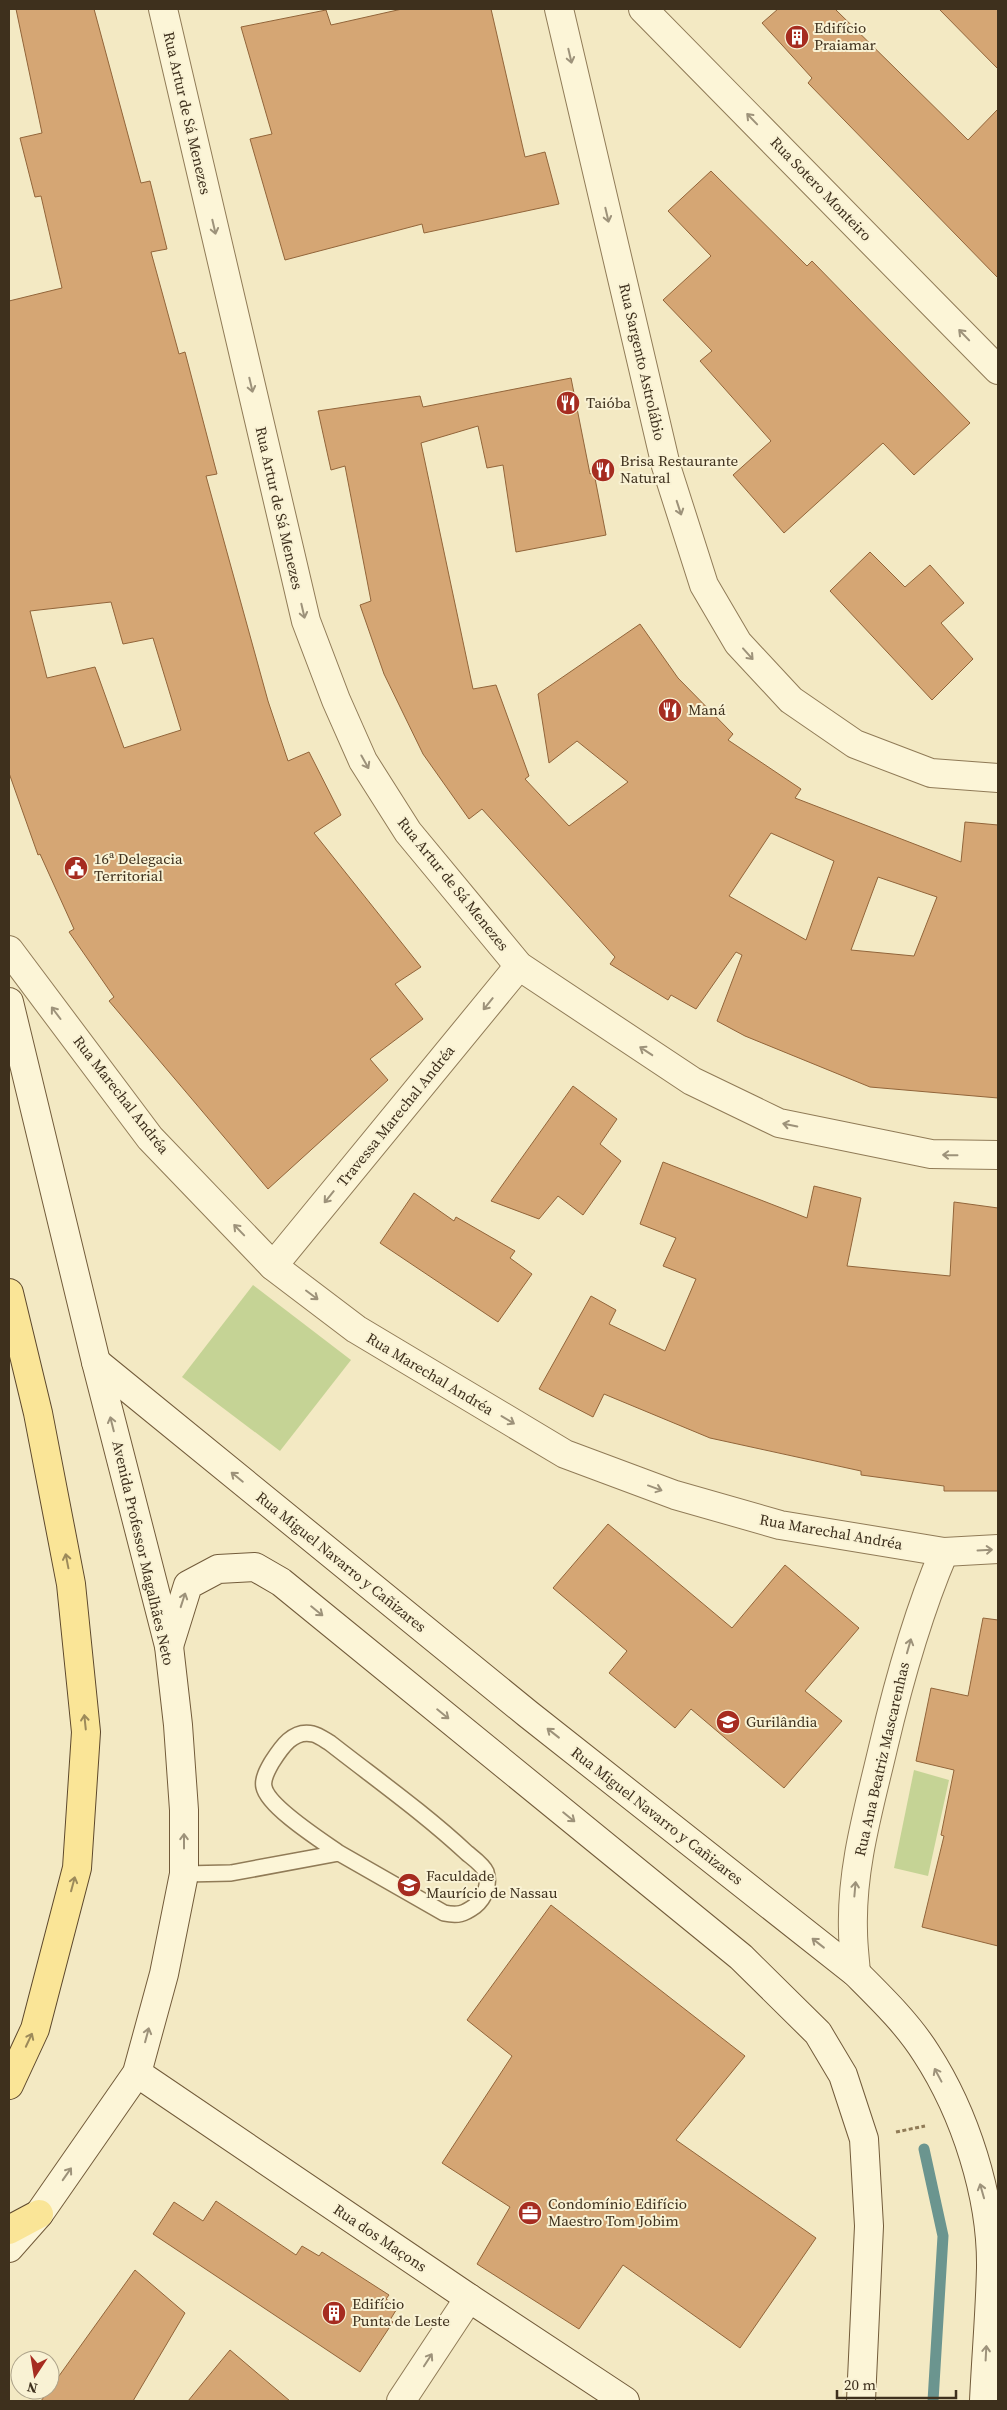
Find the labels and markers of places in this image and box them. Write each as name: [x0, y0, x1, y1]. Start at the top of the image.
place label: Edifício Praiamar: [814, 17, 877, 55]
building icon: Edifício Praiamar: [784, 24, 810, 50]
restaurant icon: Taióba: [555, 390, 581, 416]
place label: Taióba: [586, 392, 631, 413]
place label: Brisa Restaurante Natural: [620, 450, 739, 488]
restaurant icon: Brisa Restaurante Natural: [590, 457, 616, 483]
restaurant icon: Maná: [657, 697, 683, 723]
place label: Maná: [688, 699, 726, 720]
place label: 16ª Delegacia Territorial: [94, 848, 183, 886]
public building icon: 16ª Delegacia Territorial: [63, 855, 89, 881]
school or university icon: Gurilândia: [715, 1709, 741, 1735]
place label: Gurilândia: [746, 1711, 818, 1732]
place label: Faculdade Maurício de Nassau: [426, 1865, 558, 1903]
school or university icon: Faculdade Maurício de Nassau: [396, 1872, 422, 1898]
place label: Condomínio Edifício Maestro Tom Jobim: [548, 2193, 687, 2231]
office icon: Condomínio Edifício Maestro Tom Jobim: [517, 2200, 543, 2226]
place label: Edifício Punta de Leste: [352, 2293, 450, 2331]
building icon: Edifício Punta de Leste: [321, 2300, 347, 2326]

